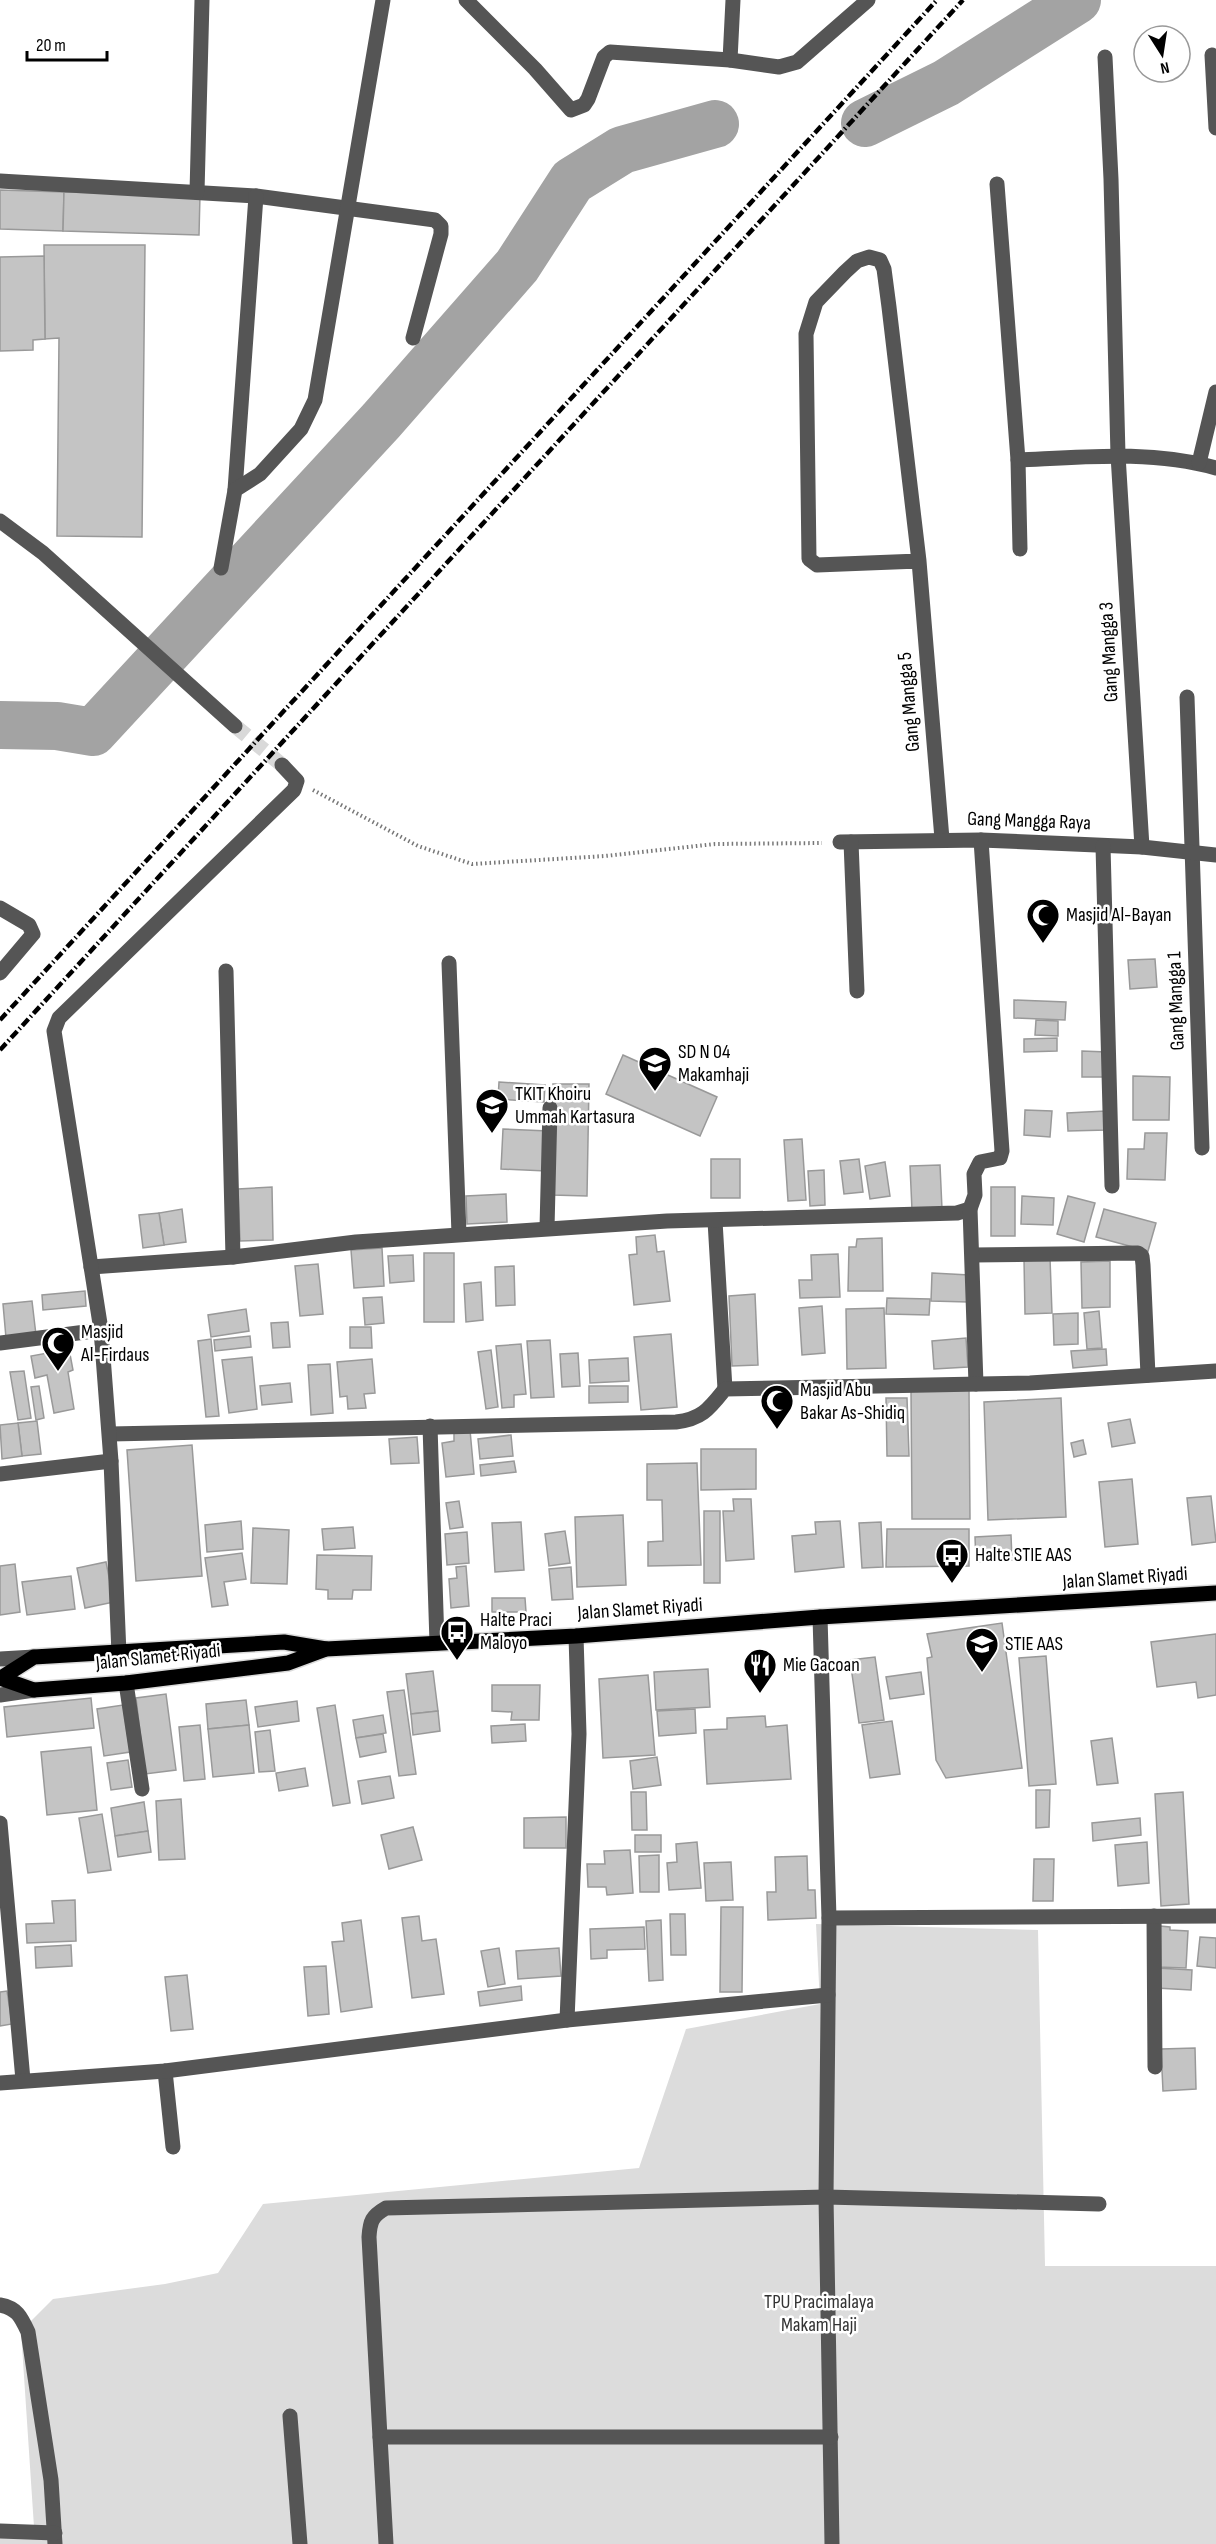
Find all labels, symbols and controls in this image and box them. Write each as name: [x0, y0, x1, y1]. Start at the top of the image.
scale bar: [27, 24, 106, 62]
north arrow: [1132, 24, 1192, 84]
text: 20 m: [36, 35, 66, 56]
text: N: [1159, 57, 1171, 77]
street label: Gang Mangga 3: [1094, 601, 1124, 703]
street label: Gang Mangga 5: [893, 651, 925, 753]
street label: Gang Mangga Raya: [967, 807, 1091, 835]
mosque icon: Masjid Al-Bayan: [1025, 897, 1061, 944]
place label: Masjid Al-Bayan: [1066, 903, 1172, 927]
street label: Gang Mangga 1: [1162, 951, 1190, 1051]
place label: SD N 04 Makamhaji: [678, 1040, 749, 1087]
school or university icon: SD N 04 Makamhaji: [637, 1045, 673, 1092]
place label: TKIT Khoiru Ummah Kartasura: [515, 1082, 635, 1129]
school or university icon: TKIT Khoiru Ummah Kartasura: [474, 1087, 510, 1134]
place label: Masjid Al-Firdaus: [80, 1320, 150, 1367]
mosque icon: Masjid Al-Firdaus: [40, 1325, 76, 1372]
place label: Masjid Abu Bakar As-Shidiq: [800, 1378, 905, 1425]
mosque icon: Masjid Abu Bakar As-Shidiq: [759, 1383, 795, 1430]
bus stop icon: Halte STIE AAS: [934, 1537, 970, 1584]
place label: Halte STIE AAS: [975, 1543, 1072, 1567]
street label: Jalan Slamet Riyadi: [1061, 1562, 1188, 1594]
street label: Jalan Slamet Riyadi: [576, 1593, 703, 1625]
place label: Halte Praci Maloyo: [480, 1608, 552, 1655]
bus stop icon: Halte Praci Maloyo: [439, 1614, 475, 1661]
school or university icon: STIE AAS: [964, 1626, 1000, 1673]
place label: STIE AAS: [1005, 1632, 1063, 1656]
street label: Jalan Slamet Riyadi: [94, 1639, 222, 1676]
restaurant icon: Mie Gacoan: [742, 1647, 778, 1694]
place label: Mie Gacoan: [783, 1653, 860, 1677]
park label: TPU Pracimalaya Makam Haji: [764, 2290, 874, 2337]

